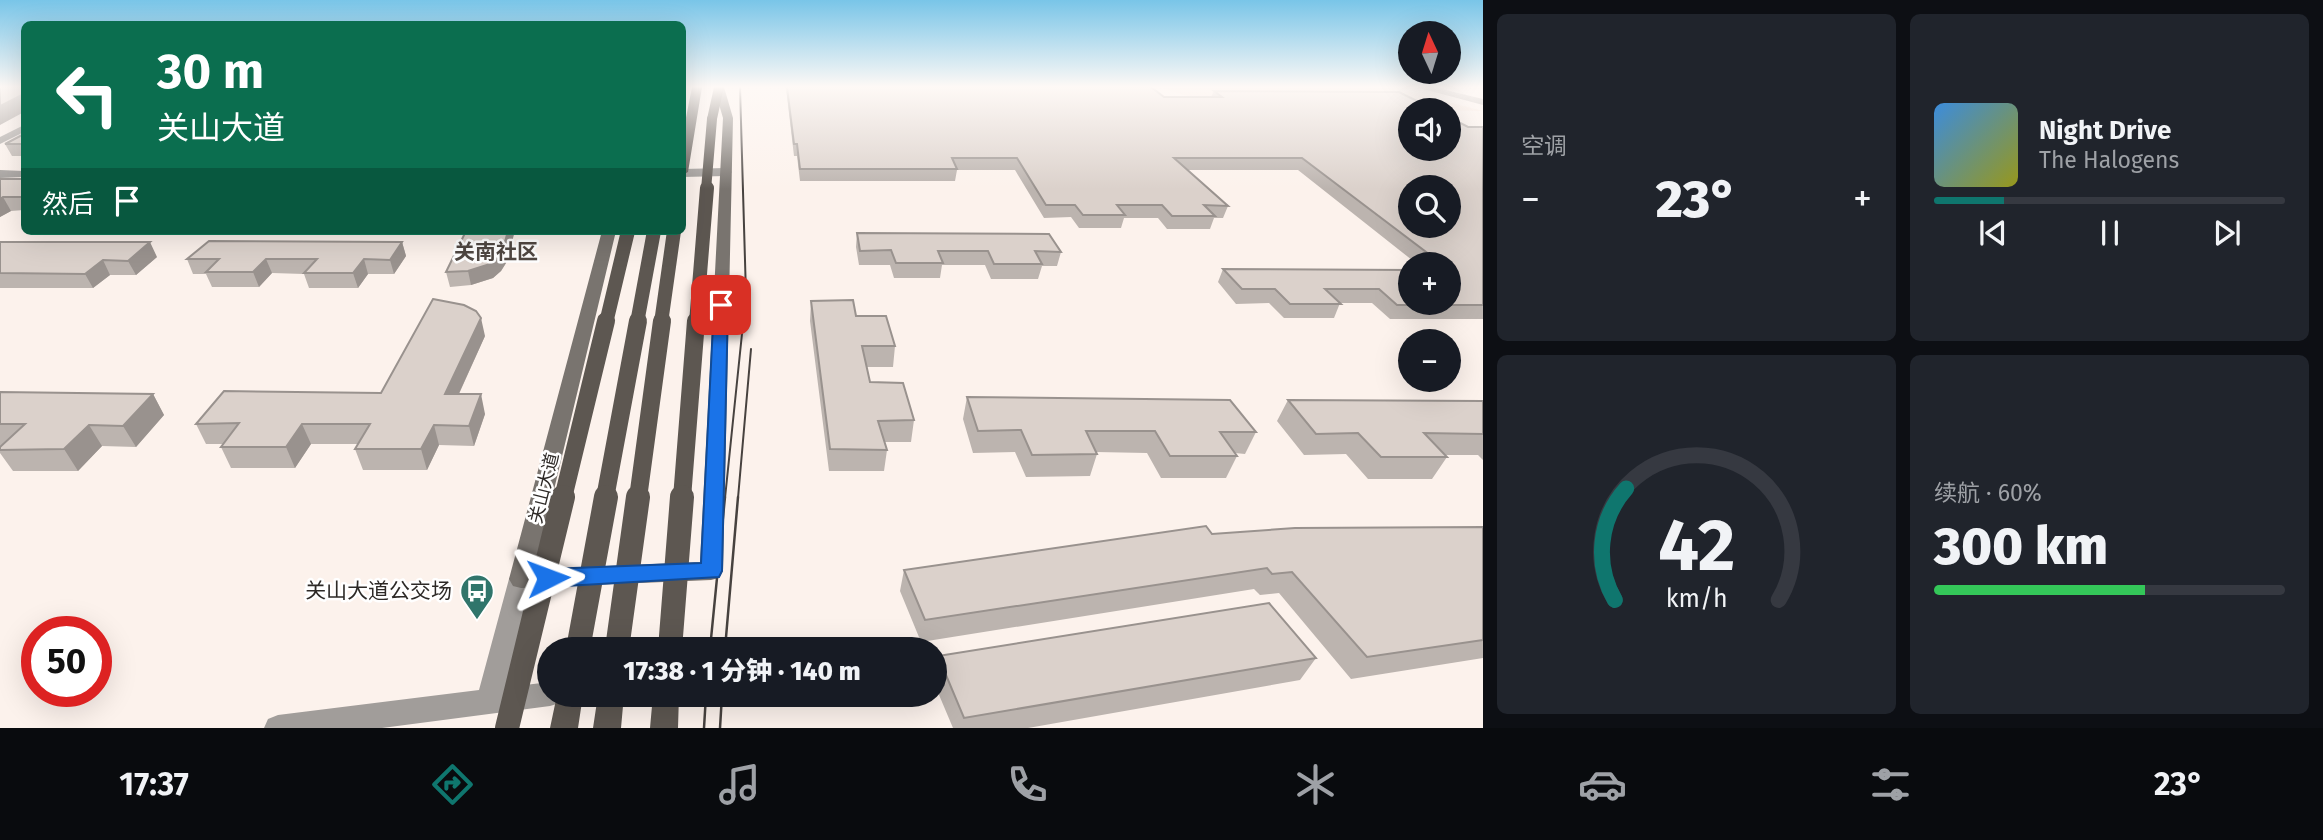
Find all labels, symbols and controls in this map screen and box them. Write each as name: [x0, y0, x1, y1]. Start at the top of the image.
north arrow: [1398, 21, 1461, 84]
map controls: [1398, 21, 1461, 392]
text: 30 m: [157, 42, 264, 101]
icon: left: [42, 49, 133, 140]
button: sound: [1398, 98, 1461, 161]
text: 关山大道: [157, 109, 285, 147]
text: Night Drive: [2039, 115, 2171, 146]
text: 空调: [1521, 132, 1567, 160]
text: The Halogens: [2039, 146, 2179, 174]
text: 23°: [1656, 168, 1737, 231]
button: search: [1398, 175, 1461, 238]
text: −: [1521, 176, 1540, 222]
text: +: [1853, 176, 1872, 222]
icon: arrive: [108, 182, 146, 220]
text: 然后: [42, 189, 94, 220]
icon: previous: [1974, 214, 2012, 252]
icon: pause: [2091, 214, 2129, 252]
icon: next: [2208, 214, 2246, 252]
district label: 关南社区: [454, 239, 538, 265]
button: +: [1398, 252, 1461, 315]
pin: [691, 275, 751, 335]
icon: arrive: [702, 286, 740, 324]
button: −: [1398, 329, 1461, 392]
street label: 关山大道: [525, 450, 563, 526]
text: 续航 · 60%: [1934, 479, 2042, 507]
text: 42: [1658, 503, 1735, 590]
text: 300 km: [1934, 515, 2108, 578]
position arrow: [511, 541, 585, 615]
bus stop icon: 关山大道公交场: [458, 572, 496, 621]
place label: 关山大道公交场: [305, 578, 452, 604]
text: km/h: [1666, 584, 1727, 614]
speed limit sign: 50: [21, 616, 112, 707]
text: 17:38 · 1 分钟 · 140 m: [623, 656, 861, 687]
icon: directions: [428, 760, 477, 809]
icon: music: [715, 760, 764, 809]
icon: phone: [1003, 760, 1052, 809]
icon: climate: [1291, 760, 1340, 809]
icon: car: [1578, 760, 1627, 809]
icon: filters: [1866, 760, 1915, 809]
text: 17:37: [119, 765, 189, 803]
text: 23°: [2154, 765, 2204, 803]

